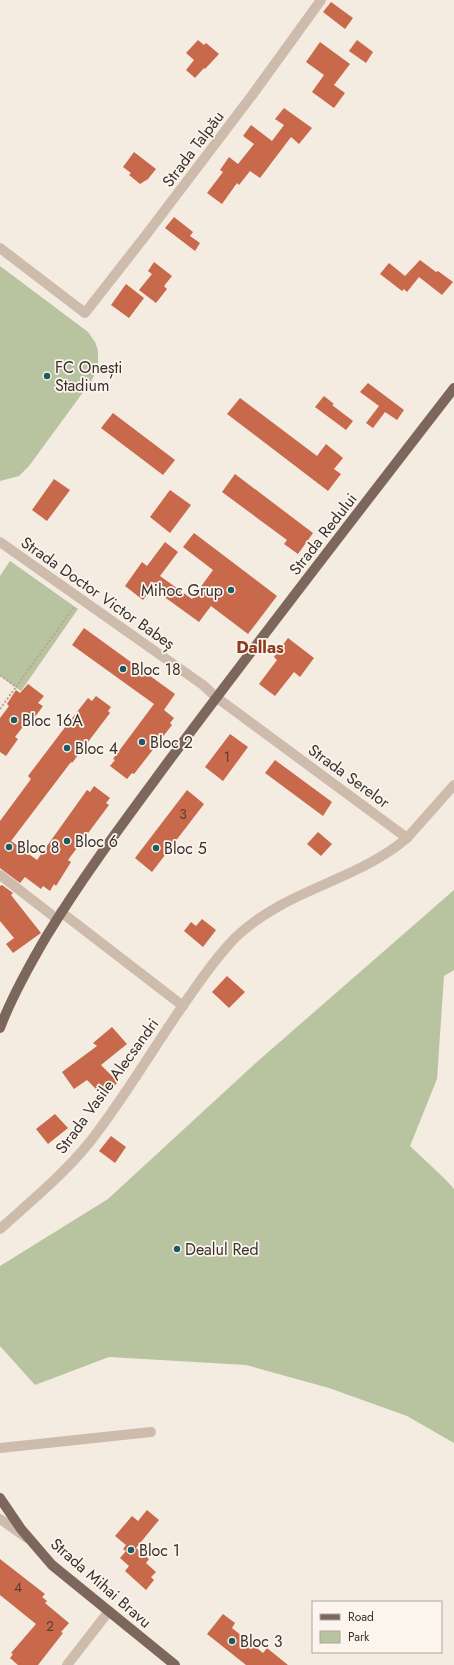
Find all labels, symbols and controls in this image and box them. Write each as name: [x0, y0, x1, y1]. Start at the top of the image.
street label: Strada Talpău: [157, 106, 229, 192]
place label: FC Onești Stadium: [55, 356, 123, 397]
marker: FC Onești Stadium: [42, 371, 52, 381]
street label: Strada Redului: [284, 488, 362, 580]
street label: Strada Doctor Victor Babeș: [16, 531, 180, 655]
place label: Mihoc Grup: [141, 579, 223, 602]
marker: Mihoc Grup: [226, 585, 236, 595]
district label: Dallas: [236, 635, 284, 659]
place label: Bloc 18: [131, 658, 181, 681]
marker: Bloc 18: [118, 664, 128, 674]
place label: Bloc 16A: [22, 709, 83, 732]
marker: Bloc 16A: [9, 715, 19, 725]
place label: Bloc 2: [150, 731, 193, 754]
place label: Bloc 4: [75, 737, 118, 760]
marker: Bloc 2: [137, 737, 147, 747]
street label: Strada Serelor: [303, 739, 395, 814]
marker: Bloc 4: [62, 743, 72, 753]
house number: 1: [224, 747, 230, 767]
house number: 3: [179, 804, 187, 824]
place label: Bloc 6: [75, 830, 118, 853]
place label: Bloc 8: [17, 836, 60, 859]
marker: Bloc 6: [62, 836, 72, 846]
place label: Bloc 5: [164, 837, 207, 860]
marker: Bloc 8: [4, 842, 14, 852]
marker: Bloc 5: [151, 843, 161, 853]
street label: Strada Vasile Alecsandri: [50, 1013, 164, 1159]
place label: Dealul Red: [185, 1238, 259, 1261]
marker: Dealul Red: [172, 1244, 182, 1254]
street label: Strada Mihai Bravu: [46, 1533, 156, 1633]
place label: Bloc 1: [139, 1539, 180, 1562]
marker: Bloc 1: [126, 1545, 136, 1555]
house number: 4: [14, 1577, 22, 1597]
legend: [312, 1601, 442, 1653]
text: Road: [348, 1608, 374, 1626]
house number: 2: [46, 1616, 54, 1636]
text: Park: [348, 1628, 370, 1646]
place label: Bloc 3: [240, 1630, 283, 1653]
marker: Bloc 3: [227, 1636, 237, 1646]

